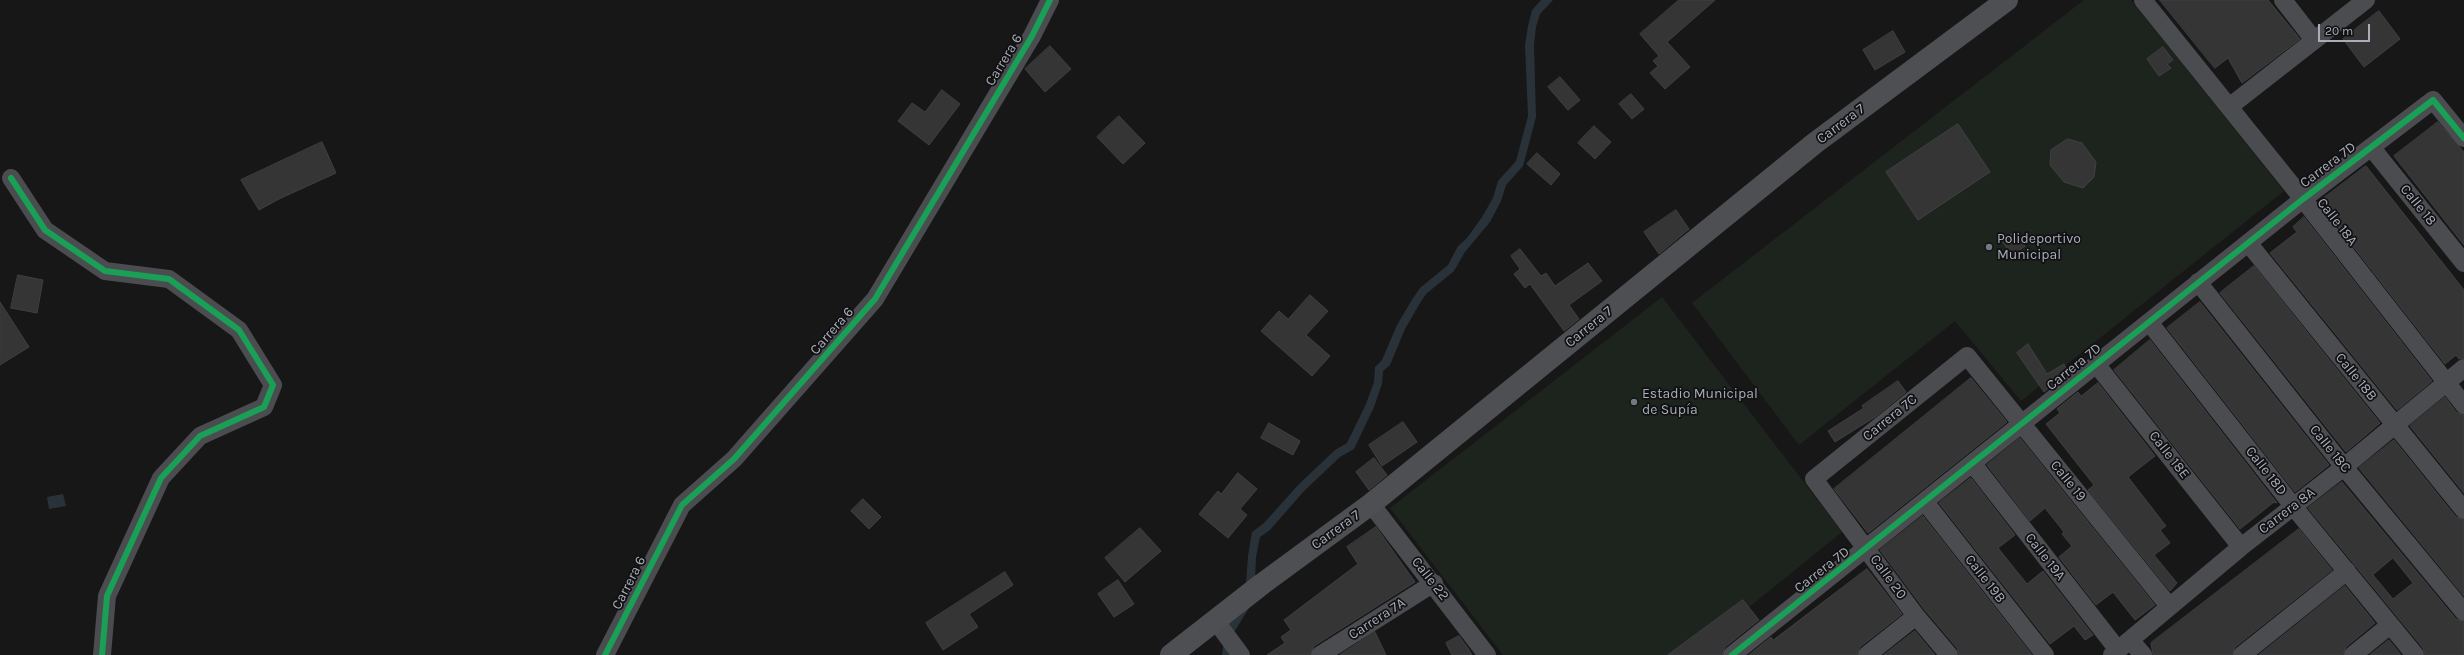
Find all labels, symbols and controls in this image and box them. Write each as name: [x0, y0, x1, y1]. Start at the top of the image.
scale bar: [2320, 16, 2372, 42]
text: 20 m: [2325, 24, 2353, 38]
street label: Carrera 6: [982, 31, 1026, 89]
street label: Carrera 7: [1813, 100, 1869, 148]
street label: Carrera 7D: [2297, 139, 2359, 191]
street label: Calle 18: [2396, 181, 2440, 229]
street label: Calle 18A: [2313, 195, 2361, 249]
place label: Polideportivo Municipal: [1997, 231, 2081, 264]
marker: Polideportivo Municipal: [1984, 242, 1994, 252]
street label: Carrera 7: [1562, 303, 1616, 351]
street label: Carrera 6: [807, 304, 857, 358]
street label: Carrera 7D: [2043, 340, 2105, 394]
street label: Calle 18B: [2332, 350, 2380, 404]
place label: Estadio Municipal de Supía: [1642, 386, 1758, 418]
street label: Carrera 7C: [1860, 391, 1920, 445]
marker: Estadio Municipal de Supía: [1629, 397, 1639, 407]
street label: Calle 18C: [2306, 422, 2354, 476]
street label: Calle 18E: [2145, 428, 2193, 482]
street label: Calle 18D: [2242, 443, 2290, 499]
street label: Calle 19: [2047, 457, 2089, 505]
street label: Carrera 8A: [2255, 484, 2319, 538]
street label: Carrera 7: [1308, 507, 1364, 553]
street label: Calle 19A: [2021, 530, 2069, 584]
street label: Carrera 7D: [1791, 543, 1853, 597]
street label: Calle 20: [1866, 551, 1910, 603]
street label: Calle 19B: [1961, 552, 2009, 606]
street label: Carrera 6: [608, 553, 650, 613]
street label: Calle 22: [1408, 554, 1452, 604]
street label: Carrera 7A: [1345, 594, 1409, 644]

